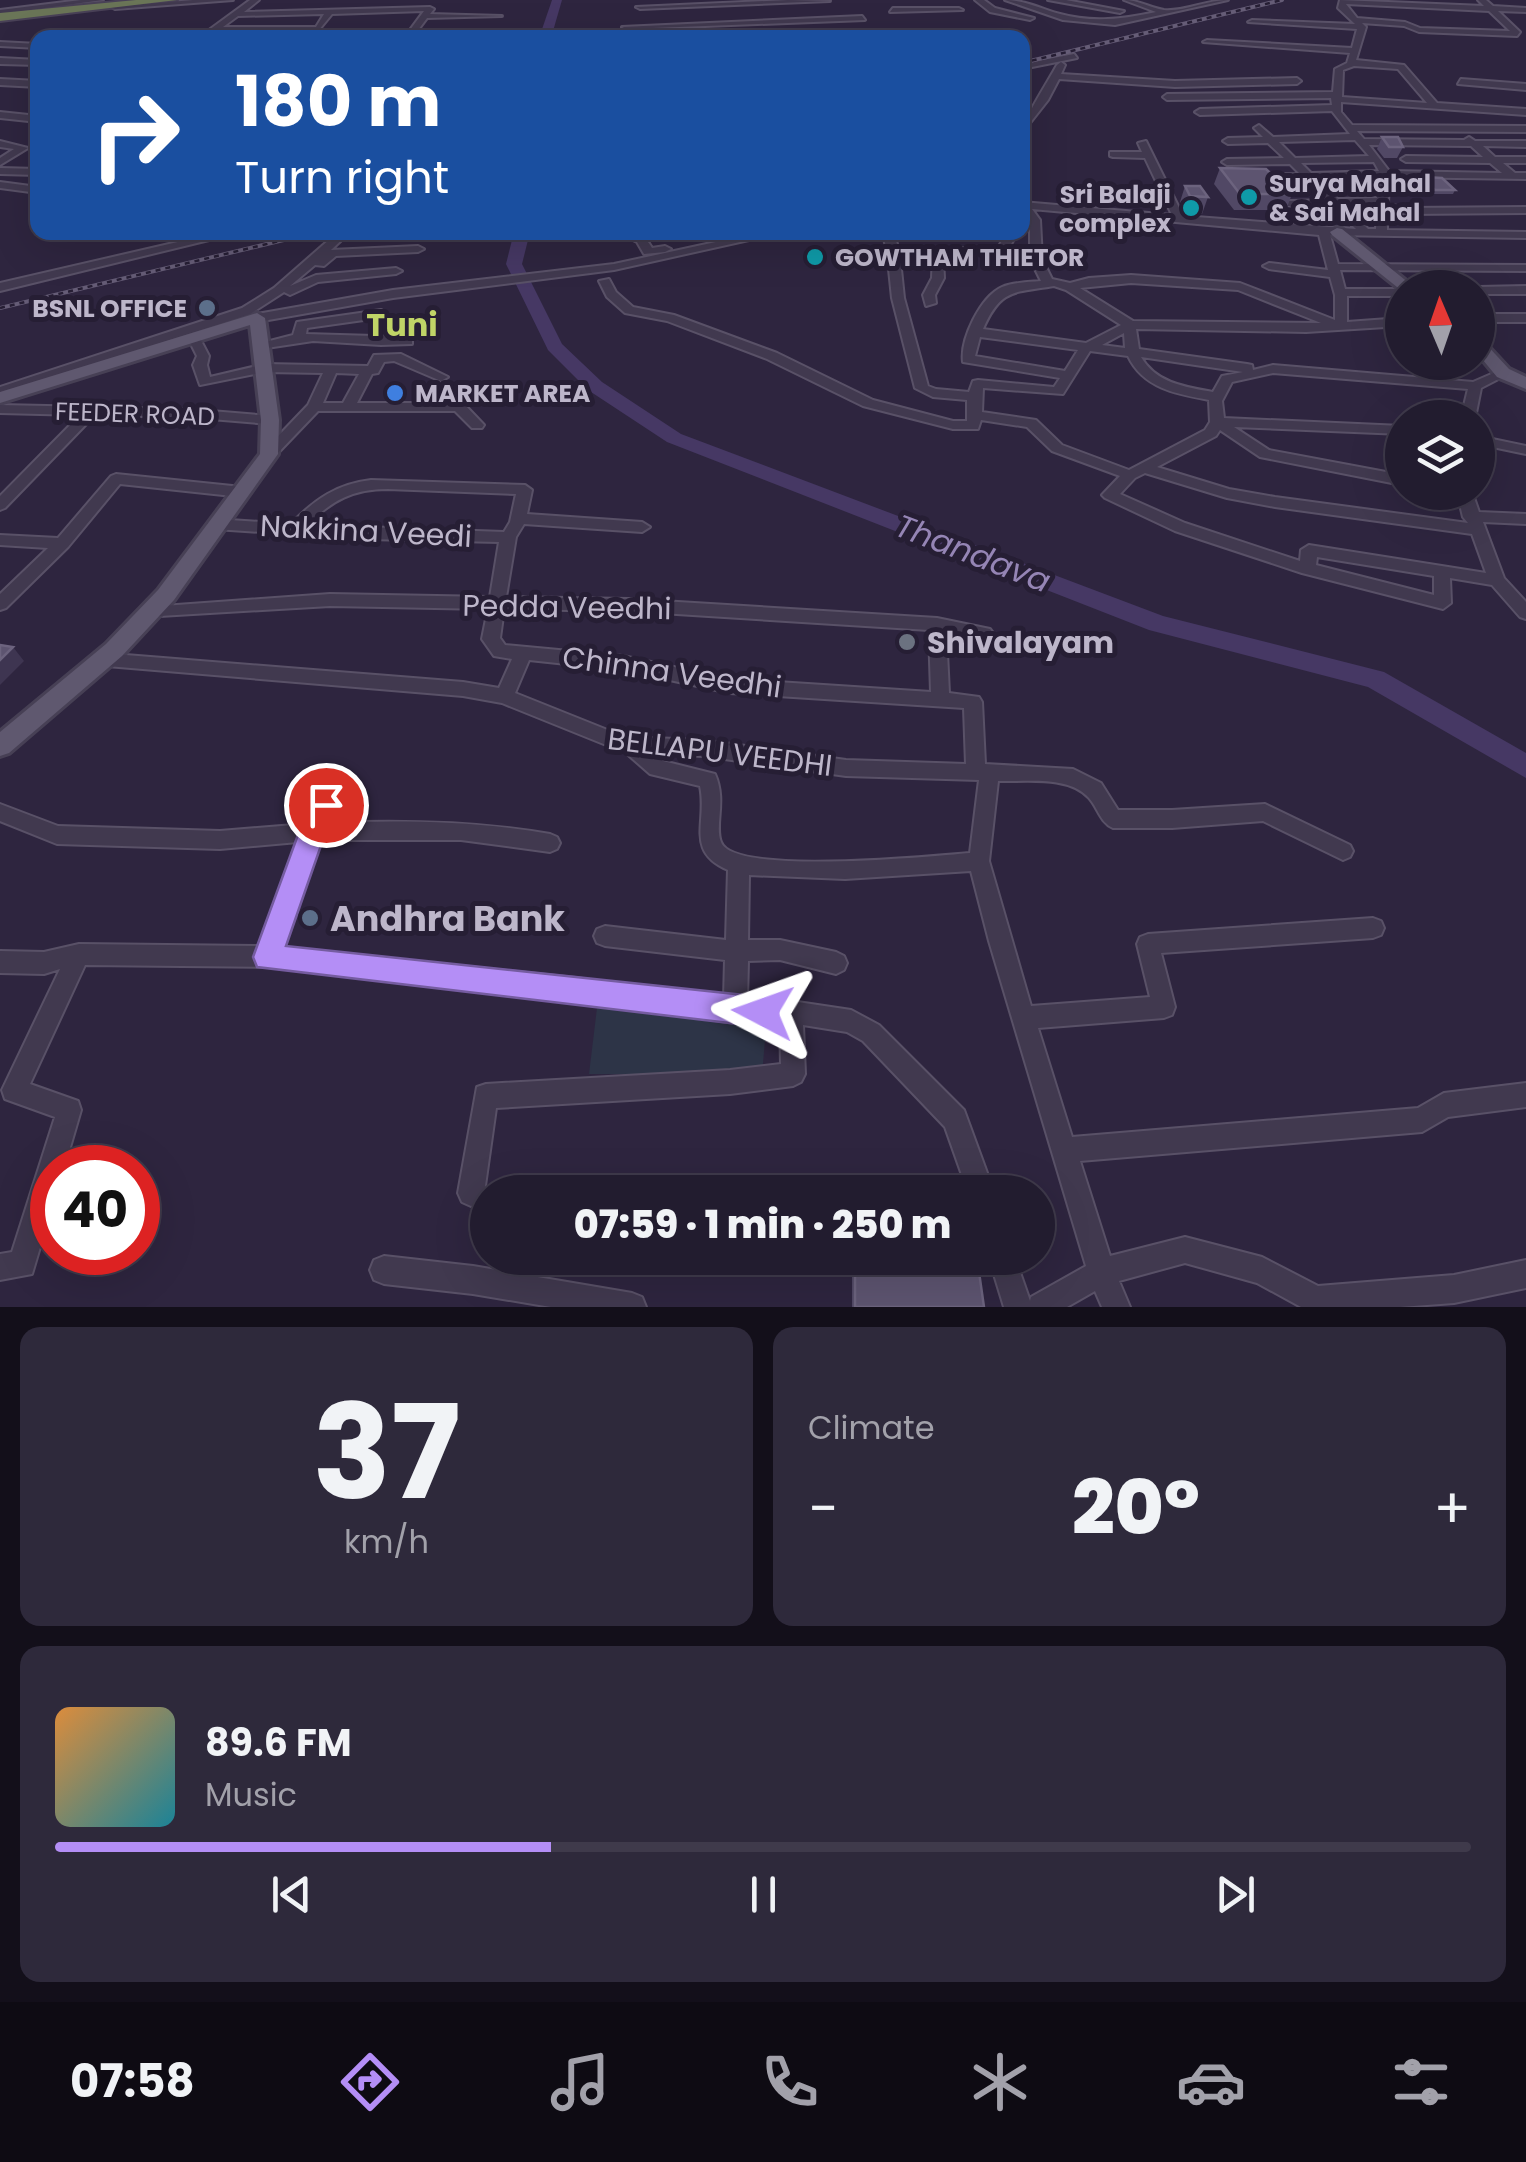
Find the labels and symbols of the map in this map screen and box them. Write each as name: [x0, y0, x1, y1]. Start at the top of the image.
place label: Surya Mahal & Sai Mahal: [1269, 166, 1431, 230]
place label: Sri Balaji complex: [1059, 177, 1171, 241]
marker: Surya Mahal & Sai Mahal: [1238, 186, 1260, 208]
marker: Sri Balaji complex: [1180, 197, 1202, 219]
place label: GOWTHAM THIETOR: [835, 240, 1084, 275]
marker: GOWTHAM THIETOR: [804, 246, 826, 268]
north arrow: [1385, 270, 1495, 380]
place label: BSNL OFFICE: [32, 291, 187, 326]
marker: BSNL OFFICE: [196, 297, 218, 319]
district label: Tuni: [366, 302, 438, 347]
place label: MARKET AREA: [415, 376, 591, 411]
marker: MARKET AREA: [384, 382, 406, 404]
street label: FEEDER ROAD: [54, 394, 216, 434]
water label: Thandava: [889, 503, 1057, 603]
street label: Nakkina Veedi: [259, 504, 473, 558]
street label: Pedda Veedhi: [462, 584, 672, 630]
place label: Shivalayam: [927, 621, 1114, 664]
marker: Shivalayam: [896, 631, 918, 653]
street label: Chinna Veedhi: [560, 635, 784, 709]
street label: BELLAPU VEEDHI: [605, 717, 835, 787]
pin: [284, 763, 369, 848]
place label: Andhra Bank: [330, 894, 565, 943]
marker: Andhra Bank: [299, 907, 321, 929]
position arrow: [711, 960, 815, 1064]
speed limit sign: 40: [30, 1145, 160, 1275]

